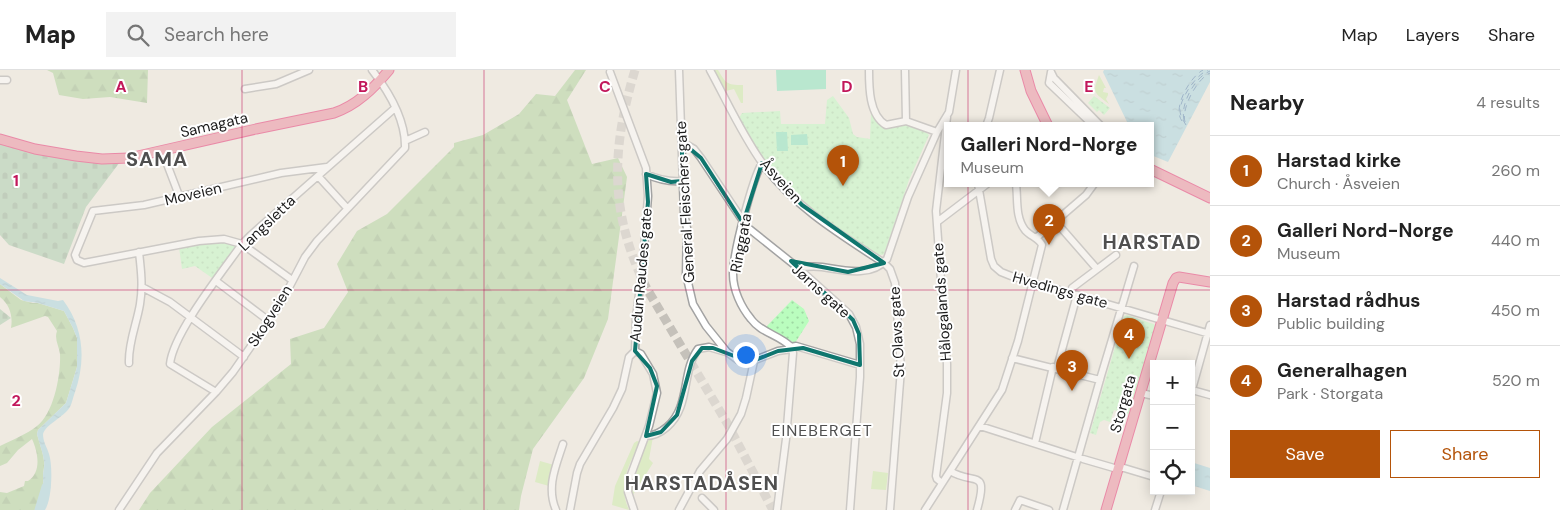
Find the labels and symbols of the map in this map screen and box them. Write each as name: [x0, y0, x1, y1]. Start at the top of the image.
text: A: [115, 76, 127, 97]
text: B: [358, 76, 368, 97]
text: C: [599, 76, 611, 97]
text: D: [841, 76, 853, 97]
text: E: [1084, 76, 1094, 97]
street label: Samagata: [178, 108, 250, 142]
street label: General Fleischers gate: [671, 120, 699, 284]
pin: 1: [827, 145, 859, 186]
district label: SAMA: [126, 146, 188, 172]
street label: Åsveien: [756, 154, 806, 208]
text: 1: [13, 170, 19, 191]
street label: Moveien: [163, 178, 223, 210]
street label: Langsletta: [234, 191, 300, 255]
pin: 2: [1033, 204, 1065, 245]
street label: Audun Raudes gate: [625, 207, 657, 343]
street label: Ringgata: [725, 212, 757, 274]
district label: HARSTAD: [1103, 229, 1201, 255]
street label: Hålogalands gate: [928, 242, 956, 362]
street label: Jørns gate: [787, 259, 855, 323]
street label: Hvedings gate: [1010, 267, 1110, 313]
street label: Skogveien: [243, 281, 297, 351]
street label: St Olavs gate: [885, 286, 909, 378]
pin: 4: [1113, 318, 1145, 359]
your location: [733, 342, 759, 368]
pin: 3: [1056, 350, 1088, 391]
street label: Storgata: [1105, 373, 1141, 435]
text: 2: [11, 390, 21, 411]
district label: EINEBERGET: [771, 420, 873, 441]
district label: HARSTADÅSEN: [625, 470, 779, 496]

